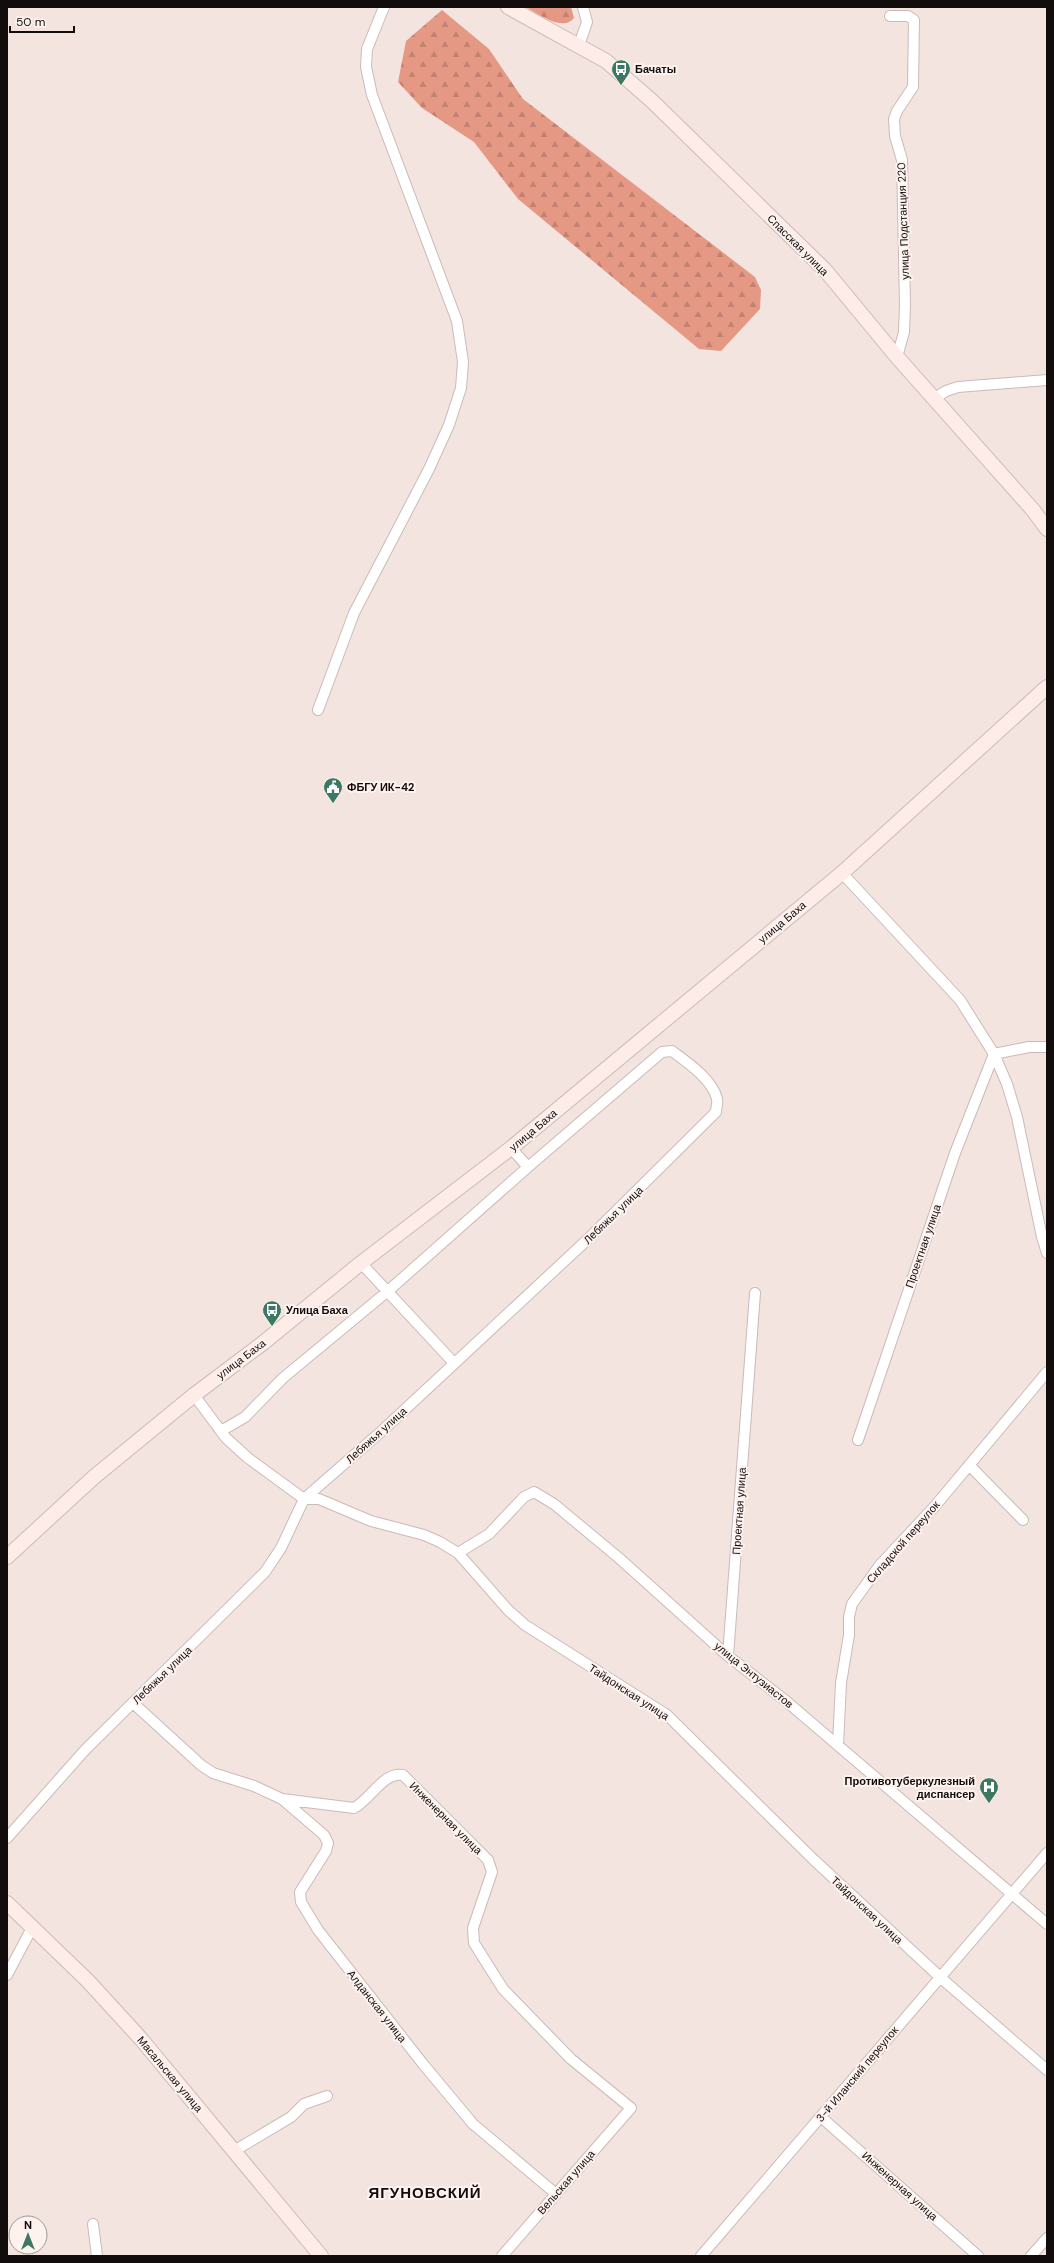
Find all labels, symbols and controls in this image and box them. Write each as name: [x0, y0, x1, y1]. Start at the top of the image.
scale bar: [10, 8, 74, 34]
text: 50 m: [16, 14, 45, 30]
bus stop icon: Бачаты: [610, 58, 632, 86]
place label: Бачаты: [635, 62, 676, 76]
street label: улица Подстанция 220: [894, 162, 912, 280]
street label: Спасская улица: [764, 211, 832, 279]
public building icon: ФБГУ ИК-42: [322, 776, 344, 804]
place label: ФБГУ ИК-42: [347, 780, 414, 794]
street label: улица Баха: [755, 897, 809, 946]
street label: улица Баха: [506, 1105, 560, 1154]
street label: Лебяжья улица: [580, 1182, 646, 1247]
street label: Проектная улица: [902, 1202, 944, 1290]
bus stop icon: Улица Баха: [261, 1299, 283, 1327]
place label: Улица Баха: [286, 1303, 349, 1317]
street label: улица Баха: [214, 1335, 269, 1382]
street label: Лебяжья улица: [343, 1403, 410, 1466]
street label: Проектная улица: [729, 1466, 749, 1555]
street label: Складской переулок: [863, 1498, 943, 1586]
street label: улица Энтузиастов: [712, 1639, 796, 1711]
street label: Лебяжья улица: [129, 1642, 195, 1707]
street label: Тайдонская улица: [586, 1661, 672, 1724]
place label: Противотуберкулезный диспансер: [845, 1774, 975, 1801]
hospital icon: Противотуберкулезный диспансер: [978, 1776, 1000, 1804]
street label: Инженерная улица: [407, 1779, 486, 1858]
street label: Тайдонская улица: [828, 1873, 906, 1947]
street label: Алданская улица: [344, 1967, 410, 2046]
street label: 3-й Иланский переулок: [813, 2023, 901, 2125]
street label: Масальская улица: [134, 2033, 206, 2116]
street label: Вельская улица: [534, 2146, 598, 2217]
street label: Инженерная улица: [859, 2148, 941, 2224]
district label: ЯГУНОВСКИЙ: [369, 2183, 481, 2203]
north arrow: [8, 2215, 48, 2255]
text: N: [24, 2218, 32, 2232]

